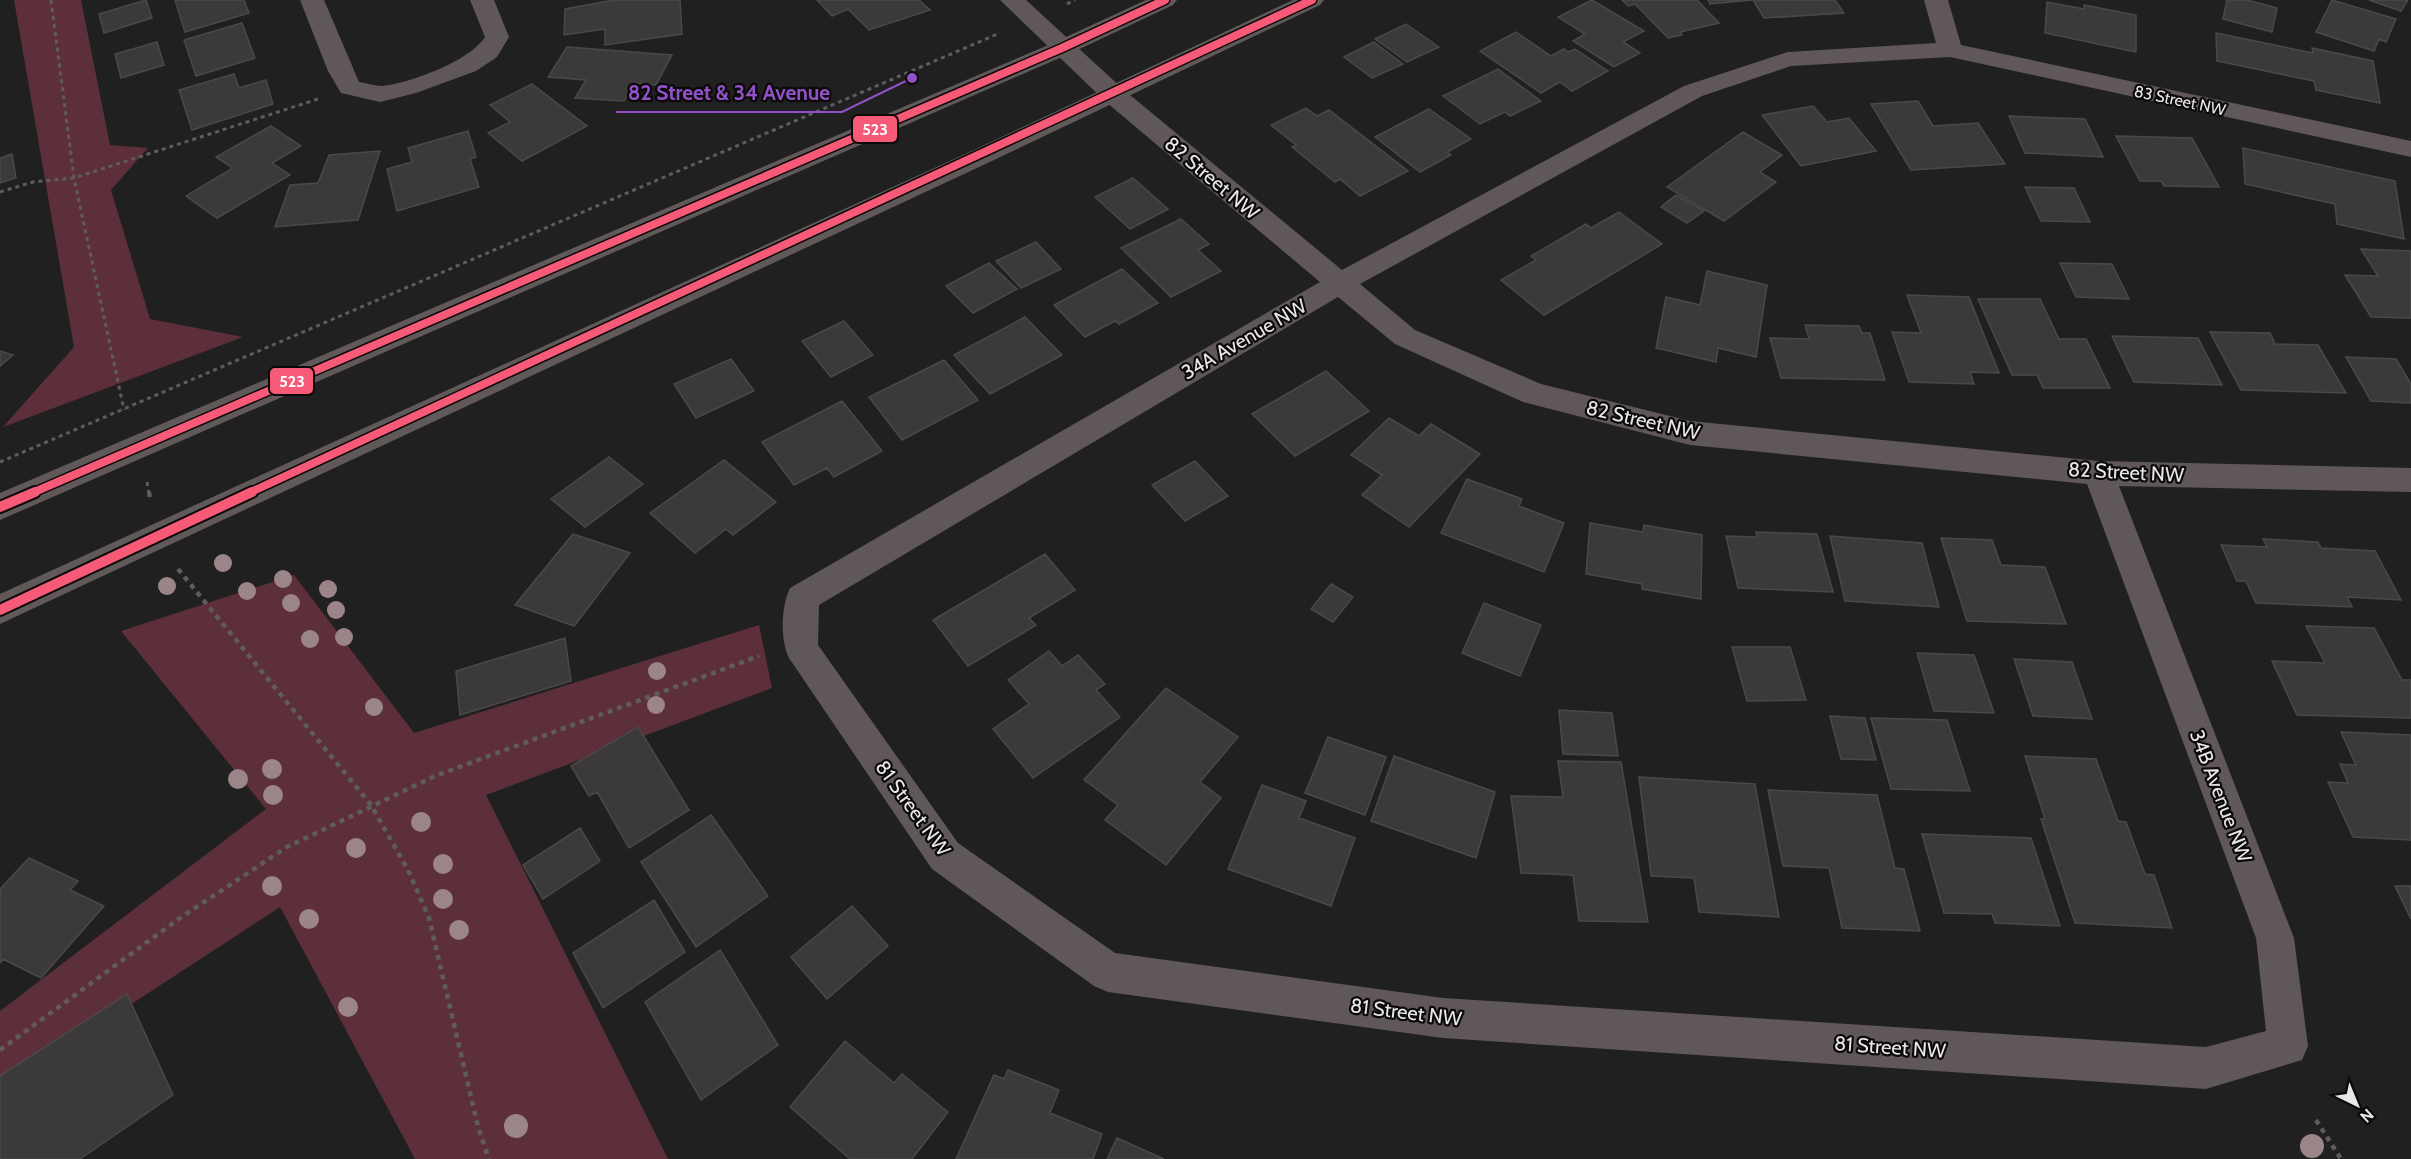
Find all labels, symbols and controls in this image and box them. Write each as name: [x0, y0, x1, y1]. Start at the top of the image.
callout: 82 Street & 34 Avenue: [616, 73, 842, 112]
text: 82 Street & 34 Avenue: [628, 80, 830, 105]
street label: 83 Street NW: [2132, 82, 2228, 120]
line badge: 523: [852, 115, 898, 143]
text: 523: [862, 120, 888, 139]
street label: 82 Street NW: [1160, 132, 1264, 225]
street label: 34A Avenue NW: [1177, 294, 1311, 384]
line badge: 523: [269, 367, 314, 395]
text: 523: [279, 372, 305, 391]
street label: 82 Street NW: [1584, 395, 1702, 445]
street label: 82 Street NW: [2067, 457, 2185, 487]
street label: 34B Avenue NW: [2185, 726, 2257, 866]
street label: 81 Street NW: [870, 756, 956, 860]
street label: 81 Street NW: [1349, 993, 1463, 1031]
street label: 81 Street NW: [1833, 1031, 1947, 1063]
north arrow: [2327, 1075, 2387, 1135]
text: N: [2356, 1105, 2378, 1126]

